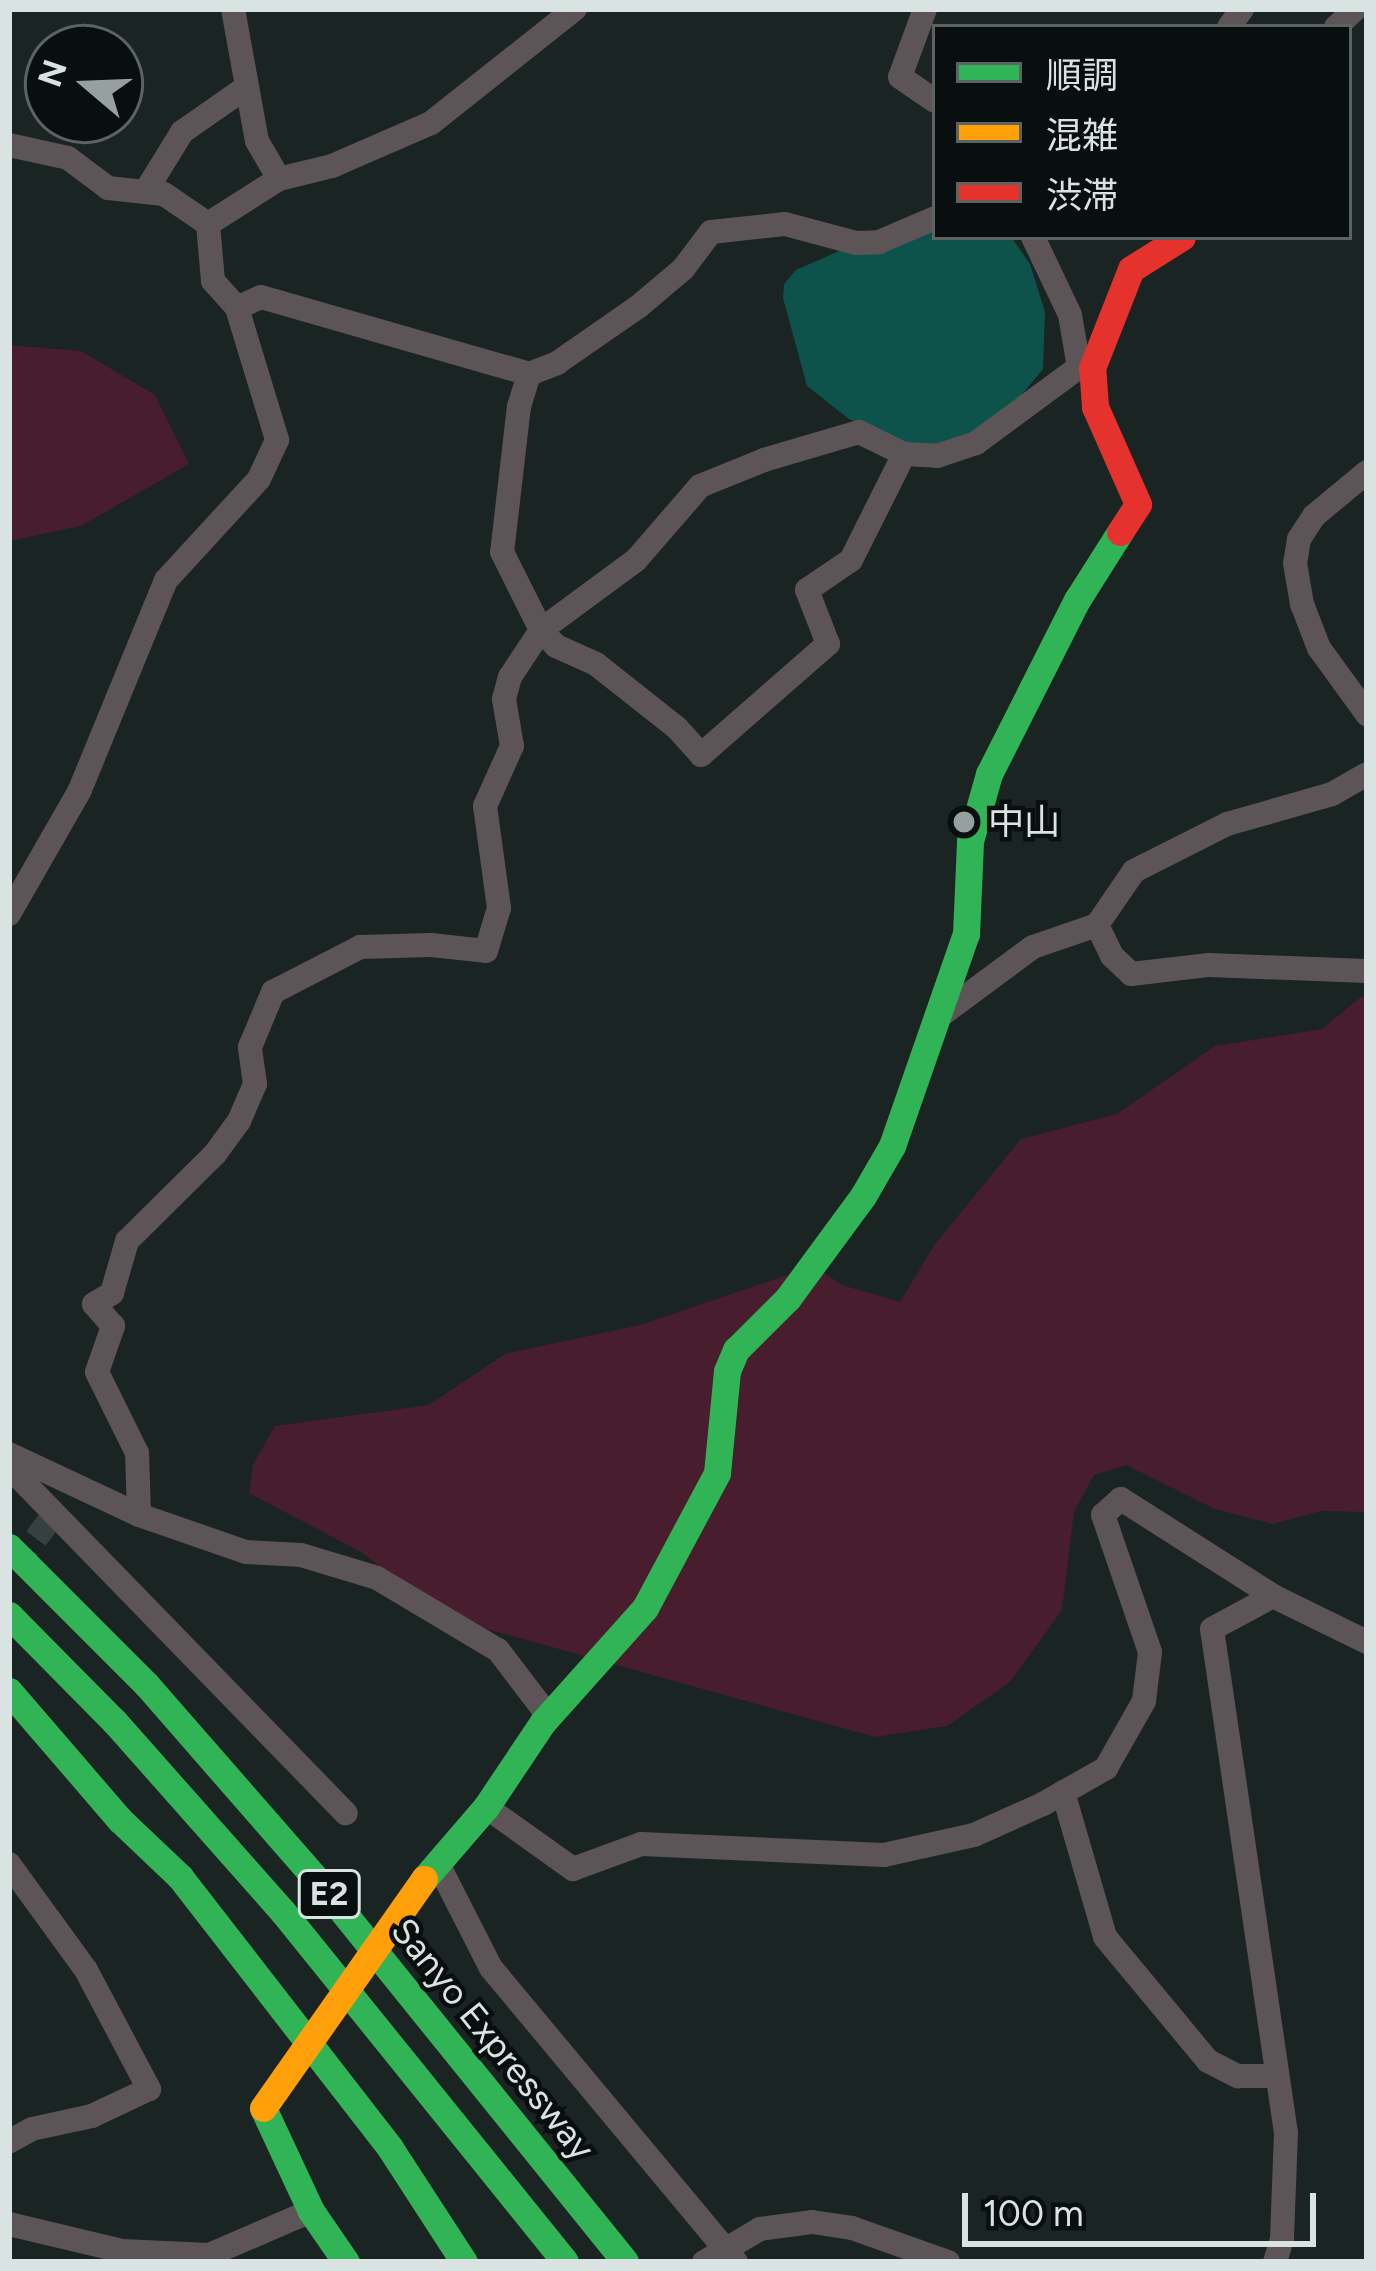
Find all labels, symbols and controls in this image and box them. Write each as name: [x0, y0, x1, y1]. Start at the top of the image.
north arrow: [24, 24, 144, 144]
legend: [932, 24, 1352, 240]
text: 順調: [1046, 54, 1118, 97]
text: N: [30, 55, 75, 92]
text: 混雑: [1046, 114, 1118, 157]
text: 渋滞: [1046, 174, 1118, 217]
place label: 中山: [988, 800, 1060, 844]
marker: 中山: [951, 809, 977, 835]
road number: E2: [296, 1867, 362, 1921]
street label: Sanyo Expressway: [382, 1909, 604, 2169]
scale bar: [968, 2169, 1322, 2243]
text: 100 m: [983, 2192, 1084, 2235]

